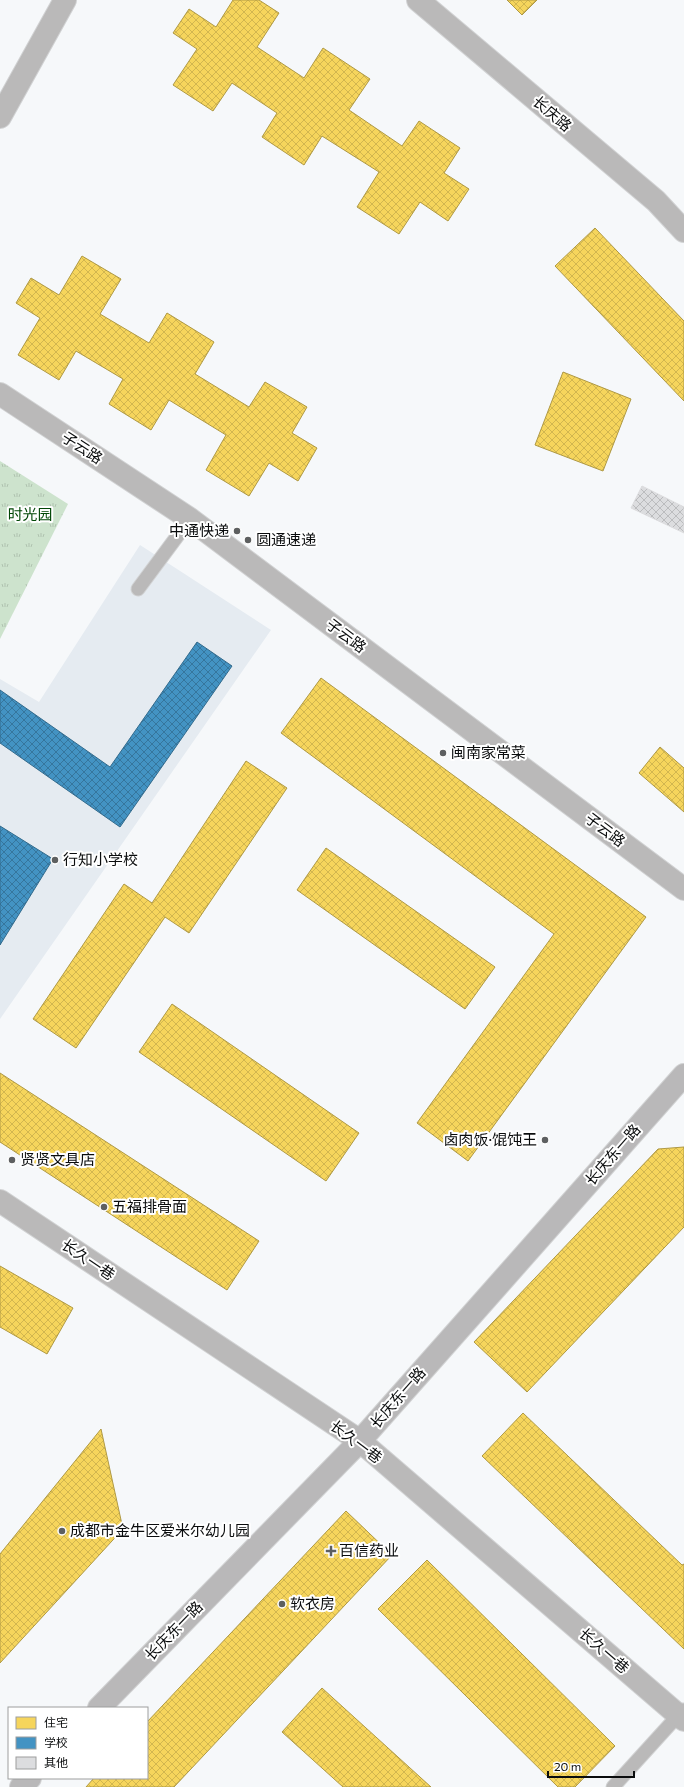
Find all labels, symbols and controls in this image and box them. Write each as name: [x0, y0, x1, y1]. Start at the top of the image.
street label: 长庆路: [530, 92, 576, 135]
street label: 子云路: [59, 427, 106, 467]
park label: 时光园: [7, 505, 53, 523]
place label: 中通快递: [169, 521, 229, 539]
marker: 中通快递: [232, 526, 242, 536]
place label: 圆通速递: [256, 530, 316, 548]
marker: 圆通速递: [243, 535, 253, 545]
street label: 子云路: [323, 614, 370, 656]
place label: 闽南家常菜: [451, 743, 526, 761]
marker: 闽南家常菜: [438, 748, 448, 758]
street label: 子云路: [582, 808, 629, 850]
place label: 行知小学校: [63, 850, 138, 868]
marker: 行知小学校: [50, 855, 60, 865]
street label: 长庆东一路: [581, 1120, 644, 1189]
place label: 卤肉饭·馄饨王: [443, 1130, 537, 1148]
marker: 卤肉饭·馄饨王: [540, 1135, 550, 1145]
place label: 贤贤文具店: [20, 1150, 95, 1168]
marker: 贤贤文具店: [7, 1155, 17, 1165]
place label: 五福排骨面: [112, 1197, 187, 1215]
marker: 五福排骨面: [99, 1202, 109, 1212]
street label: 长久一巷: [59, 1235, 118, 1283]
street label: 长庆东一路: [366, 1363, 429, 1432]
street label: 长久一巷: [327, 1416, 386, 1466]
place label: 成都市金牛区爱米尔幼儿园: [70, 1521, 250, 1539]
marker: 成都市金牛区爱米尔幼儿园: [57, 1526, 67, 1536]
place label: 百信药业: [339, 1541, 399, 1559]
marker: 百信药业: [326, 1546, 336, 1556]
place label: 软衣房: [290, 1594, 335, 1612]
street label: 长庆东一路: [141, 1597, 206, 1664]
marker: 软衣房: [277, 1599, 287, 1609]
street label: 长久一巷: [576, 1624, 633, 1677]
legend: [8, 1707, 148, 1779]
text: 住宅: [44, 1715, 68, 1729]
text: 学校: [44, 1735, 68, 1749]
scale bar: [548, 1753, 634, 1779]
text: 其他: [44, 1755, 68, 1769]
text: 20 m: [554, 1759, 581, 1773]

